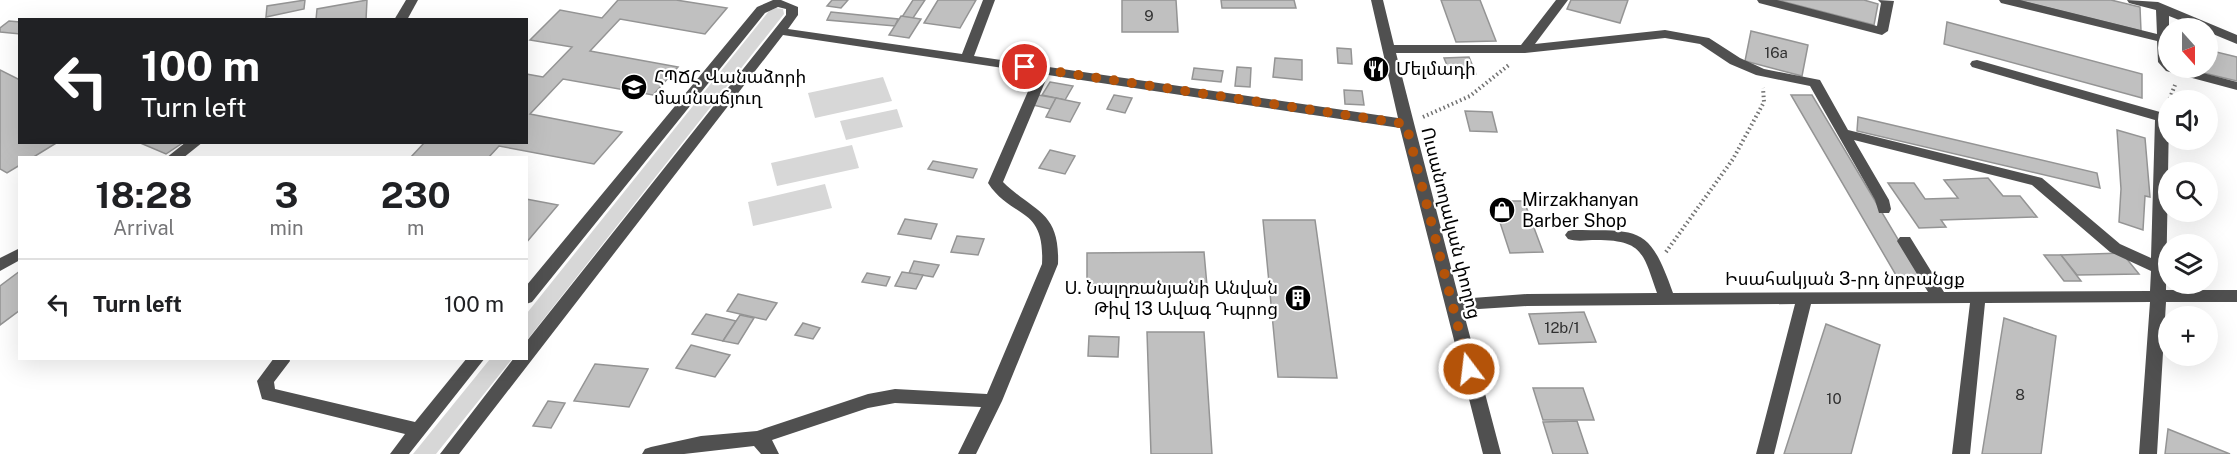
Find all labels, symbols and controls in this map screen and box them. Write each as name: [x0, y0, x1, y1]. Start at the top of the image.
house number: 9: [1144, 7, 1154, 24]
north arrow: [2158, 18, 2218, 78]
map controls: [2158, 18, 2218, 366]
text: 100 m: [141, 41, 260, 90]
pin: [999, 41, 1050, 92]
icon: left: [42, 42, 120, 120]
house number: 16a: [1764, 44, 1788, 61]
icon: arrive: [1008, 50, 1041, 83]
restaurant icon: Մելմադի: [1361, 54, 1391, 84]
place label: Մելմադի: [1396, 58, 1476, 79]
place label: ՀՊՃՀ Վանաձորի մասնաճյուղ: [654, 66, 806, 108]
school or university icon: ՀՊՃՀ Վանաձորի մասնաճյուղ: [619, 72, 649, 102]
button: sound: [2158, 90, 2218, 150]
text: Turn left: [141, 91, 247, 123]
street label: Ուսանողական փողոց: [1417, 125, 1485, 321]
button: search: [2158, 162, 2218, 222]
text: 18:28: [95, 174, 192, 216]
text: 3: [275, 174, 299, 216]
text: 230: [381, 174, 451, 216]
place label: Mirzakhanyan Barber Shop: [1522, 189, 1639, 231]
shop icon: Mirzakhanyan Barber Shop: [1487, 195, 1517, 225]
text: Arrival: [113, 216, 175, 240]
text: min: [270, 216, 304, 240]
text: m: [407, 216, 424, 240]
button: layers: [2158, 234, 2218, 294]
street label: Իսահակյան 3-րդ նրբանցք: [1725, 268, 1965, 289]
place label: Ս. Նալղռանյանի Անվան Թիվ 13 Ավագ Դպրոց: [1065, 277, 1278, 319]
building icon: Ս. Նալղռանյանի Անվան Թիվ 13 Ավագ Դպրոց: [1283, 283, 1313, 313]
icon: left: [42, 288, 75, 321]
text: Turn left: [93, 291, 182, 317]
text: 100 m: [444, 291, 504, 317]
button: +: [2158, 306, 2218, 366]
house number: 12b/1: [1544, 319, 1580, 336]
position arrow: [1437, 337, 1501, 401]
house number: 8: [2015, 386, 2025, 403]
house number: 10: [1826, 390, 1842, 407]

